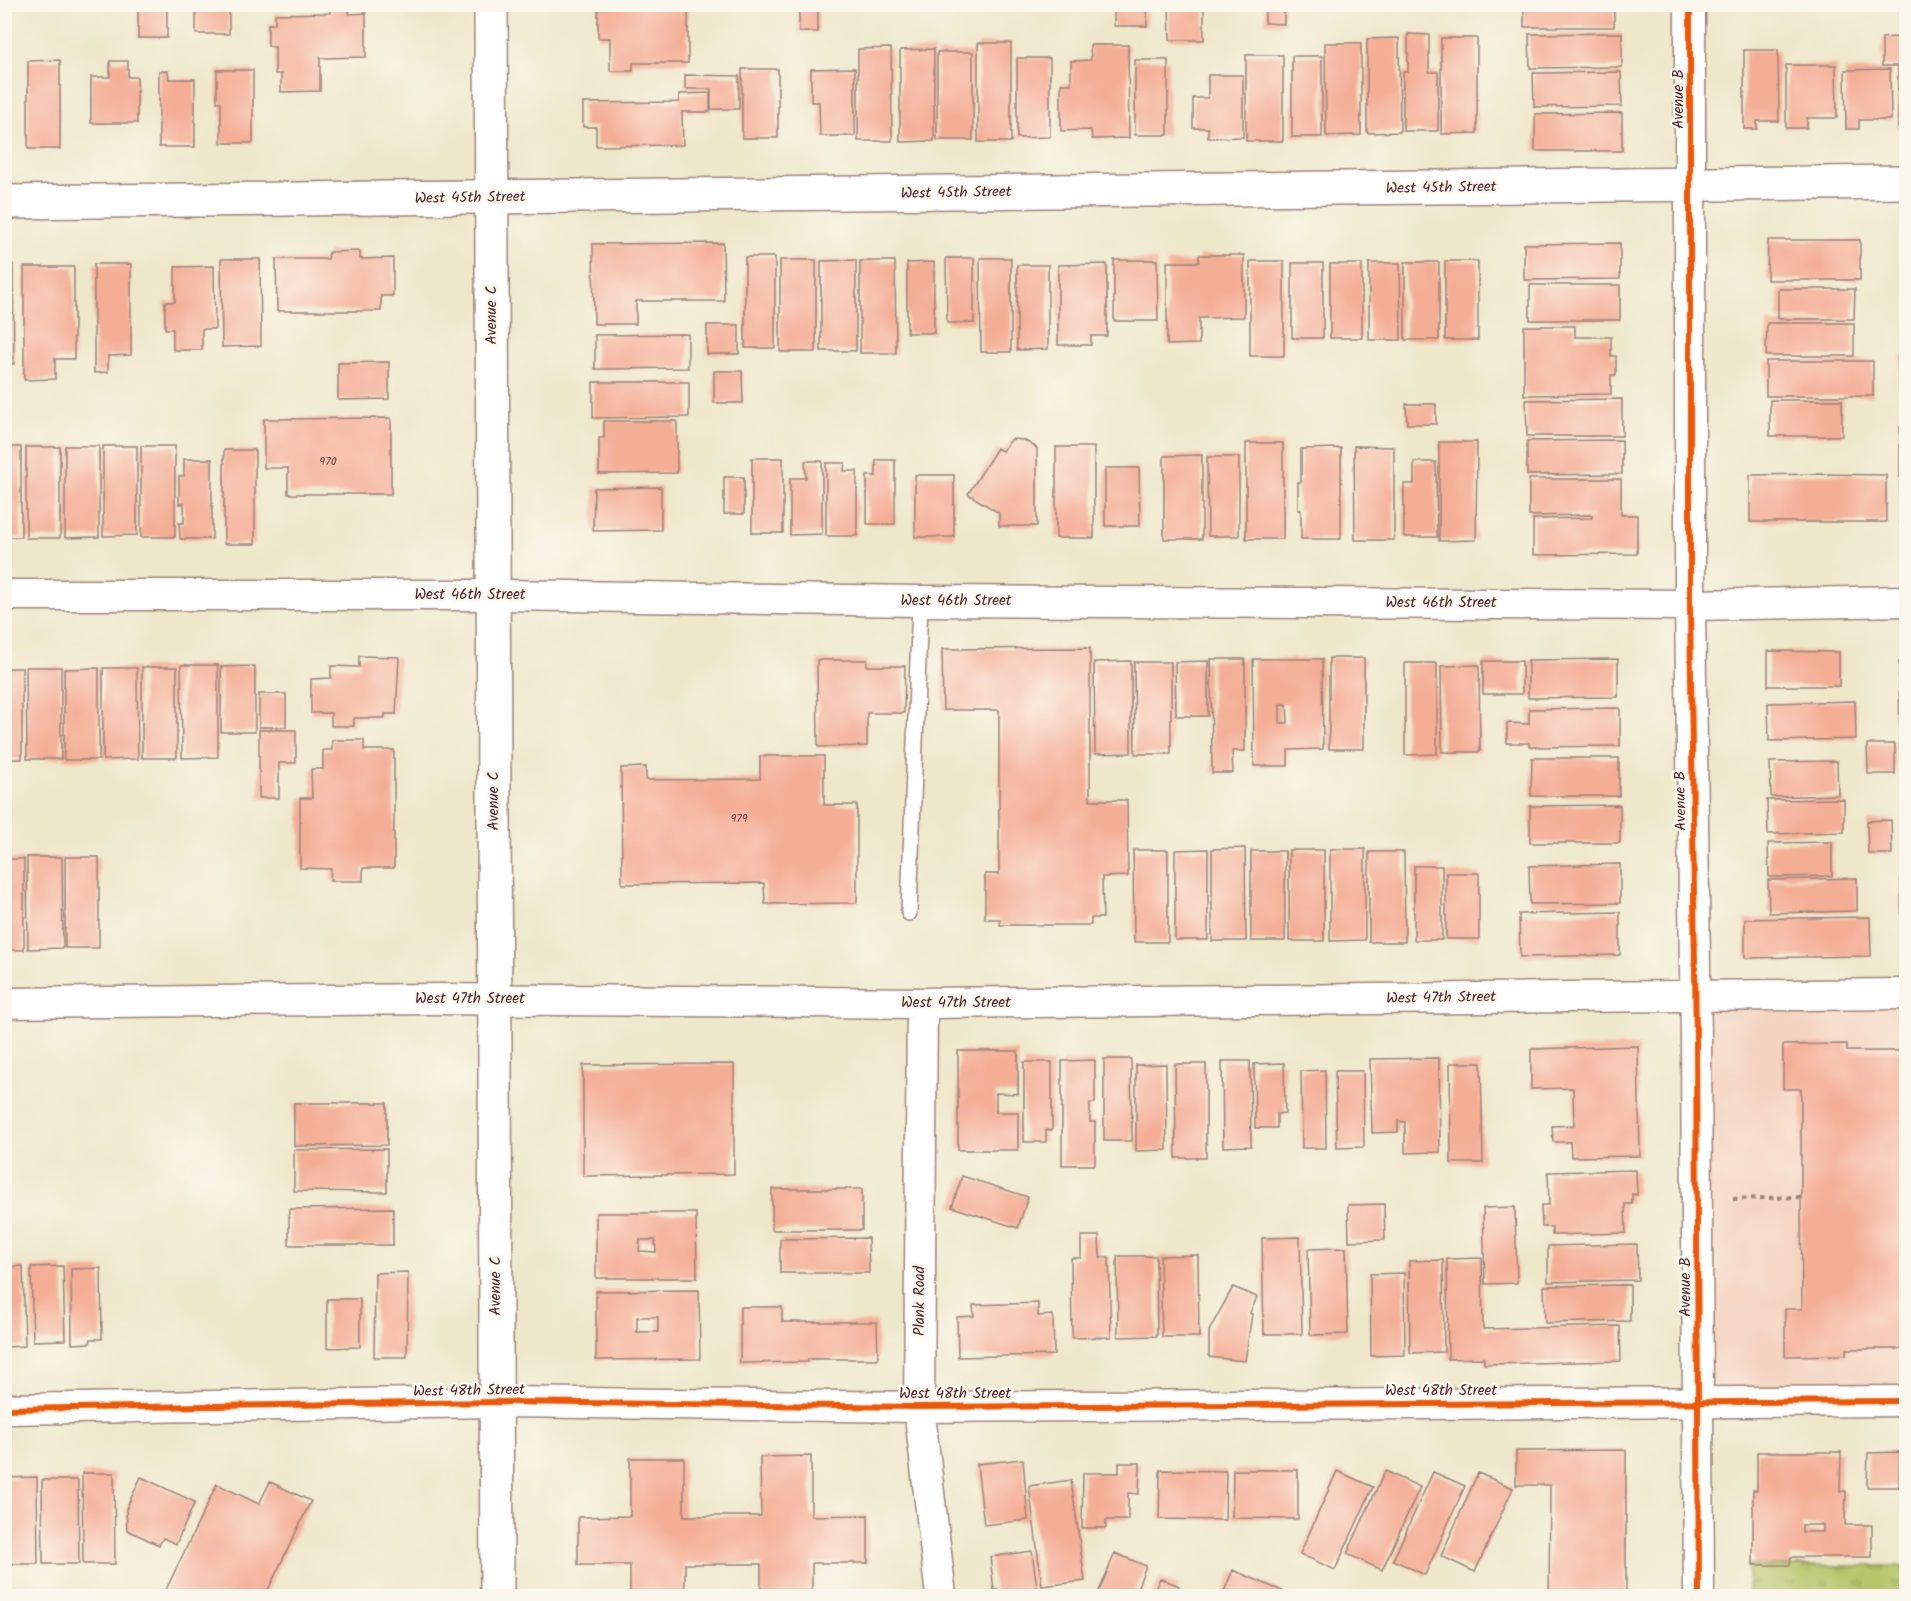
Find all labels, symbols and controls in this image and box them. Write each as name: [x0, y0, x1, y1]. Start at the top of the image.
street label: Avenue B: [1667, 69, 1691, 129]
street label: West 45th Street: [1385, 175, 1497, 201]
street label: West 45th Street: [900, 180, 1012, 206]
street label: West 45th Street: [414, 185, 526, 211]
street label: Avenue C: [480, 285, 504, 345]
house number: 970: [319, 452, 337, 471]
street label: West 46th Street: [414, 583, 526, 607]
street label: West 46th Street: [900, 589, 1012, 613]
street label: West 46th Street: [1385, 591, 1497, 615]
street label: Avenue C: [482, 771, 506, 831]
street label: Avenue B: [1668, 771, 1694, 831]
house number: 979: [730, 809, 748, 828]
street label: West 47th Street: [1386, 985, 1496, 1011]
street label: West 47th Street: [415, 987, 525, 1011]
street label: West 47th Street: [901, 991, 1011, 1015]
street label: Avenue C: [484, 1256, 508, 1316]
street label: Avenue B: [1674, 1257, 1698, 1317]
street label: Plank Road: [908, 1266, 932, 1336]
street label: West 48th Street: [413, 1378, 525, 1404]
street label: West 48th Street: [1385, 1379, 1497, 1403]
street label: West 48th Street: [899, 1382, 1011, 1406]

